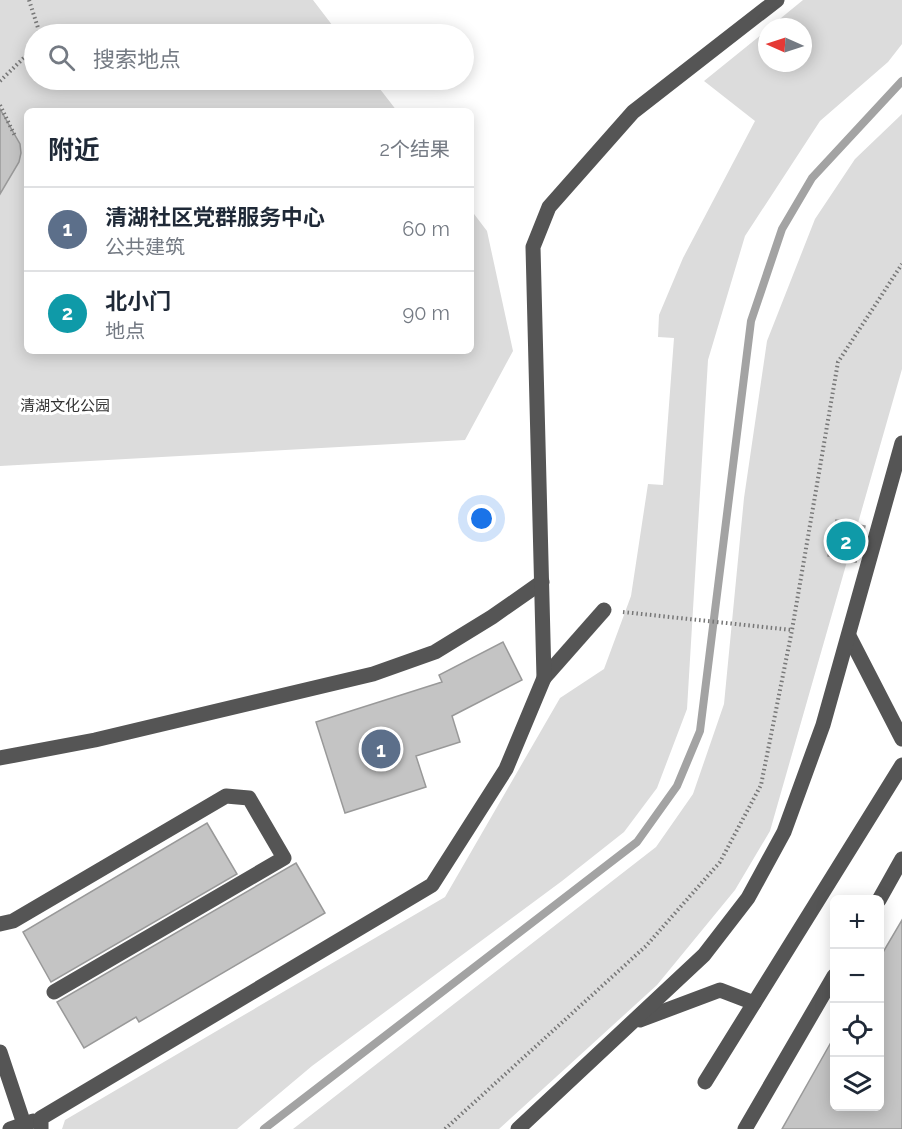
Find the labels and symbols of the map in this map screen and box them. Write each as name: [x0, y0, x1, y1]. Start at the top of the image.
north arrow: [758, 18, 812, 72]
park label: 清湖文化公园: [20, 397, 110, 415]
your location: [467, 504, 496, 533]
pin: 2: [826, 518, 866, 564]
pin: 1: [362, 726, 400, 771]

